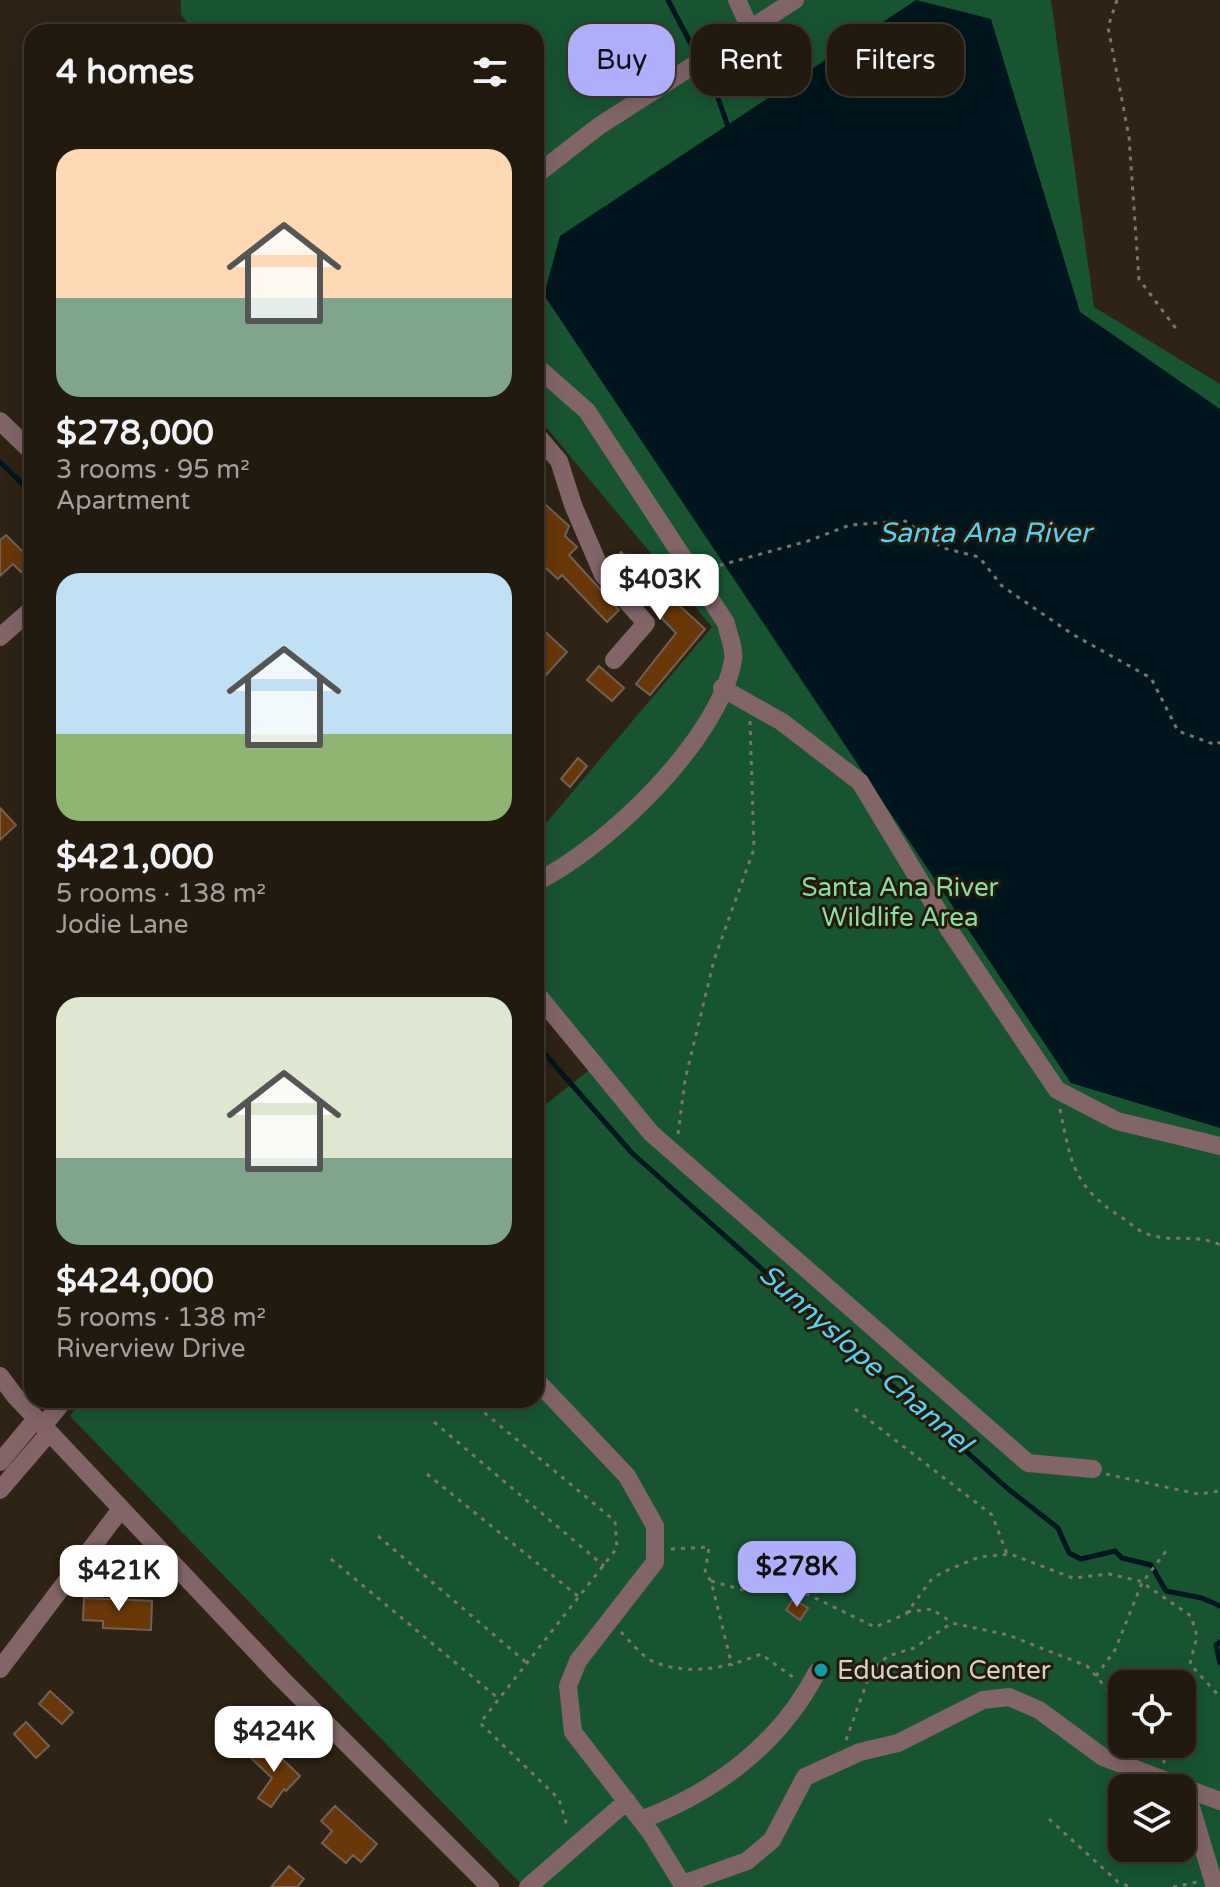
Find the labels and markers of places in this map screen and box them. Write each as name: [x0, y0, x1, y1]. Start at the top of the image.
pin: $403K: [604, 554, 716, 622]
pin: $278K: [741, 1541, 853, 1609]
pin: $421K: [63, 1545, 175, 1613]
place label: Education Center: [837, 1655, 1051, 1686]
marker: Education Center: [812, 1661, 830, 1679]
pin: $424K: [218, 1706, 330, 1774]

